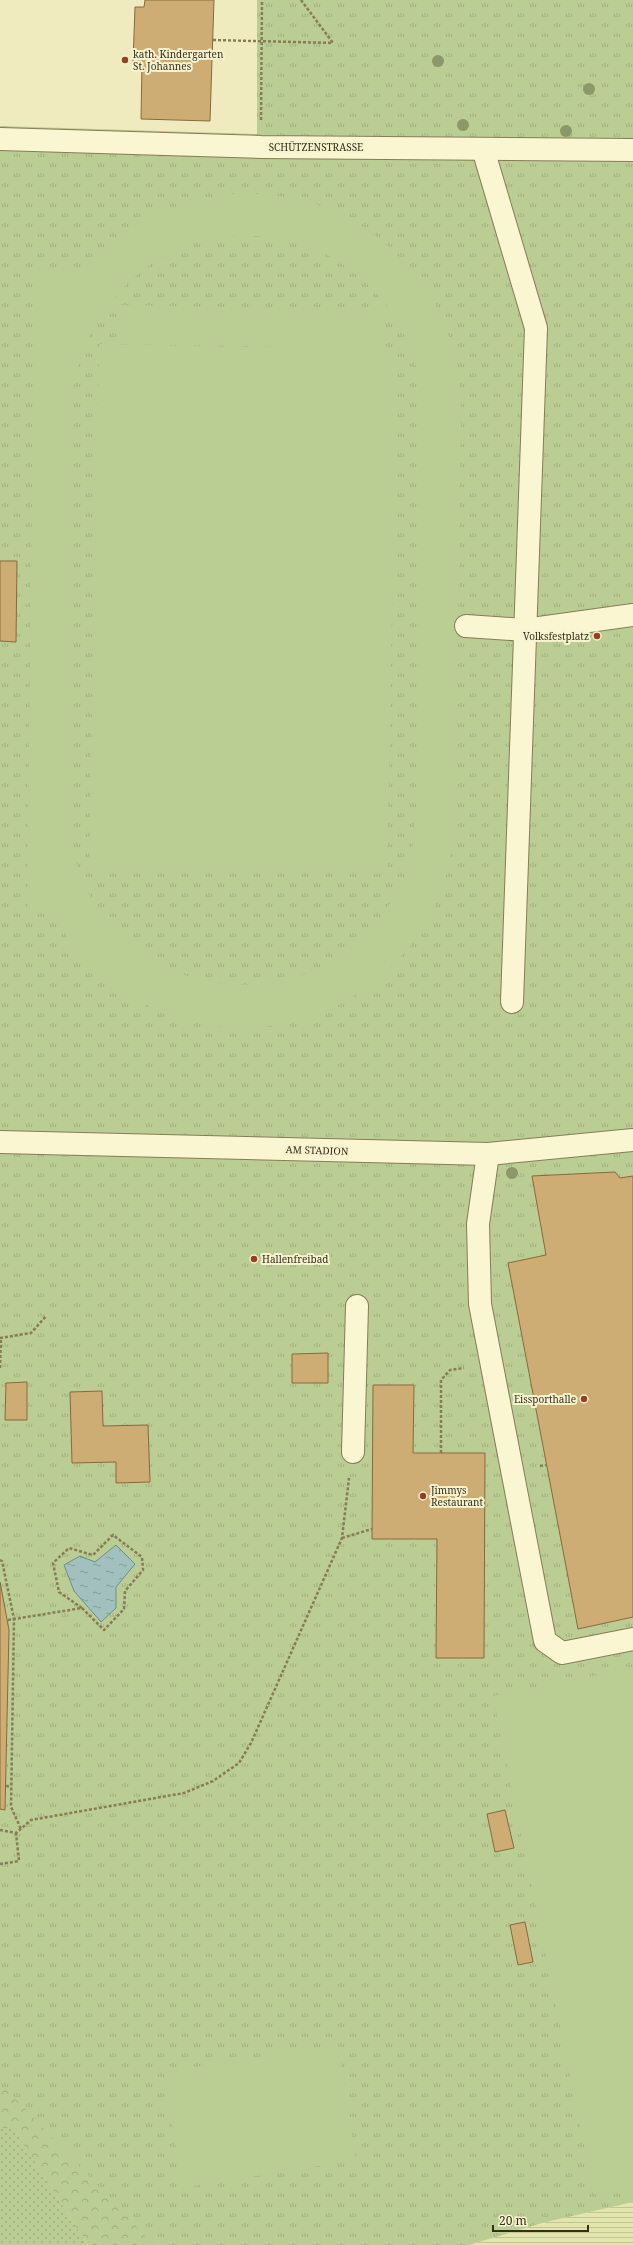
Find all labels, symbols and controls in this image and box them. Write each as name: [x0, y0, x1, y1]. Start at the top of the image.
place label: kath. Kindergarten St. Johannes: [133, 47, 224, 73]
marker: kath. Kindergarten St. Johannes: [120, 55, 130, 65]
street label: SCHÜTZENSTRASSE: [269, 140, 363, 154]
place label: Volksfestplatz: [523, 629, 589, 643]
marker: Volksfestplatz: [592, 631, 602, 641]
street label: AM STADION: [285, 1142, 349, 1158]
place label: Hallenfreibad: [262, 1252, 328, 1266]
marker: Hallenfreibad: [249, 1254, 259, 1264]
place label: Eissporthalle: [514, 1392, 576, 1406]
marker: Eissporthalle: [579, 1394, 589, 1404]
place label: Jimmys Restaurant: [430, 1483, 484, 1509]
marker: Jimmys Restaurant: [418, 1491, 428, 1501]
scale bar: [493, 2207, 588, 2233]
text: 20 m: [499, 2212, 527, 2229]

